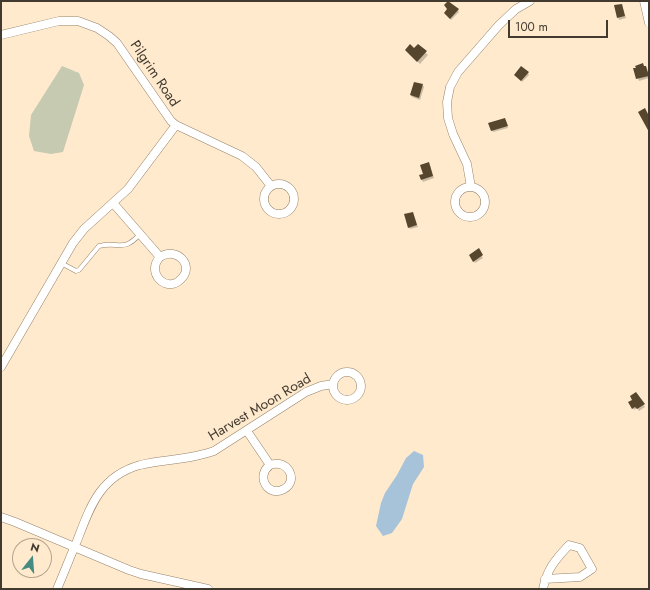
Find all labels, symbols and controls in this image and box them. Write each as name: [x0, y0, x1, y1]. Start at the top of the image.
scale bar: [510, 12, 610, 38]
text: 100 m: [515, 18, 548, 36]
street label: Pilgrim Road: [126, 38, 182, 110]
street label: Harvest Moon Road: [206, 371, 314, 445]
north arrow: [12, 538, 52, 578]
text: N: [29, 539, 42, 556]

